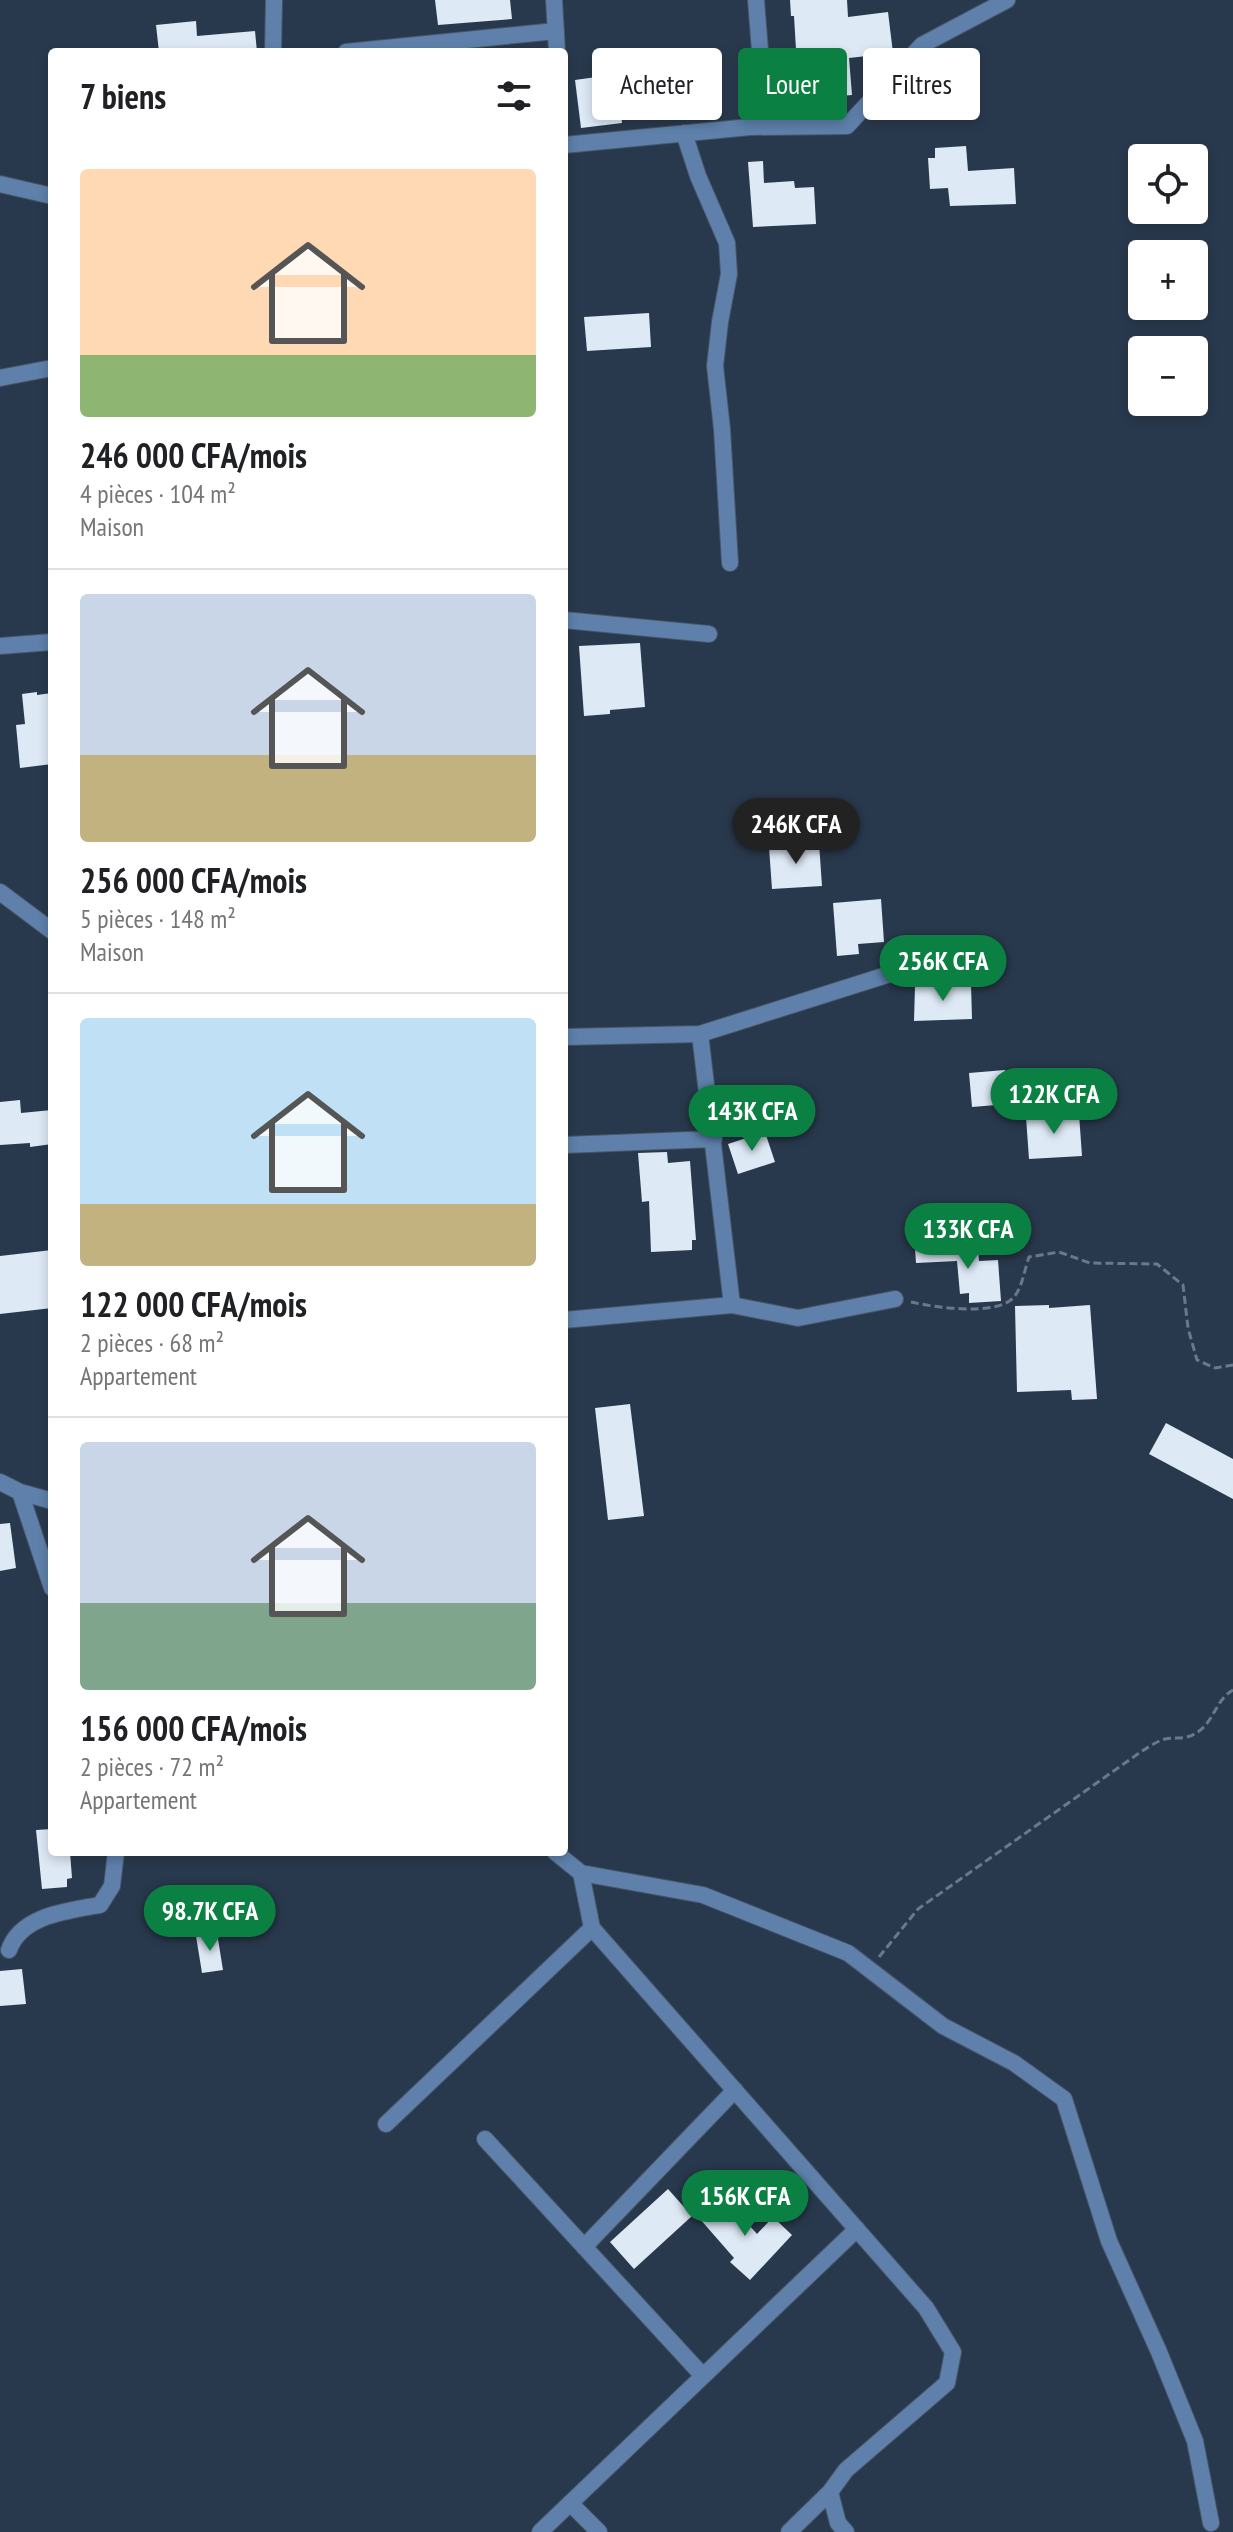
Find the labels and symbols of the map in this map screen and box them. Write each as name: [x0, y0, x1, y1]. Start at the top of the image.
pin: 246K CFA: [713, 798, 879, 866]
pin: 256K CFA: [860, 935, 1026, 1003]
pin: 122K CFA: [971, 1068, 1137, 1136]
pin: 143K CFA: [669, 1085, 835, 1153]
pin: 133K CFA: [885, 1203, 1051, 1271]
pin: 98.7K CFA: [118, 1885, 302, 1953]
pin: 156K CFA: [662, 2170, 828, 2238]

